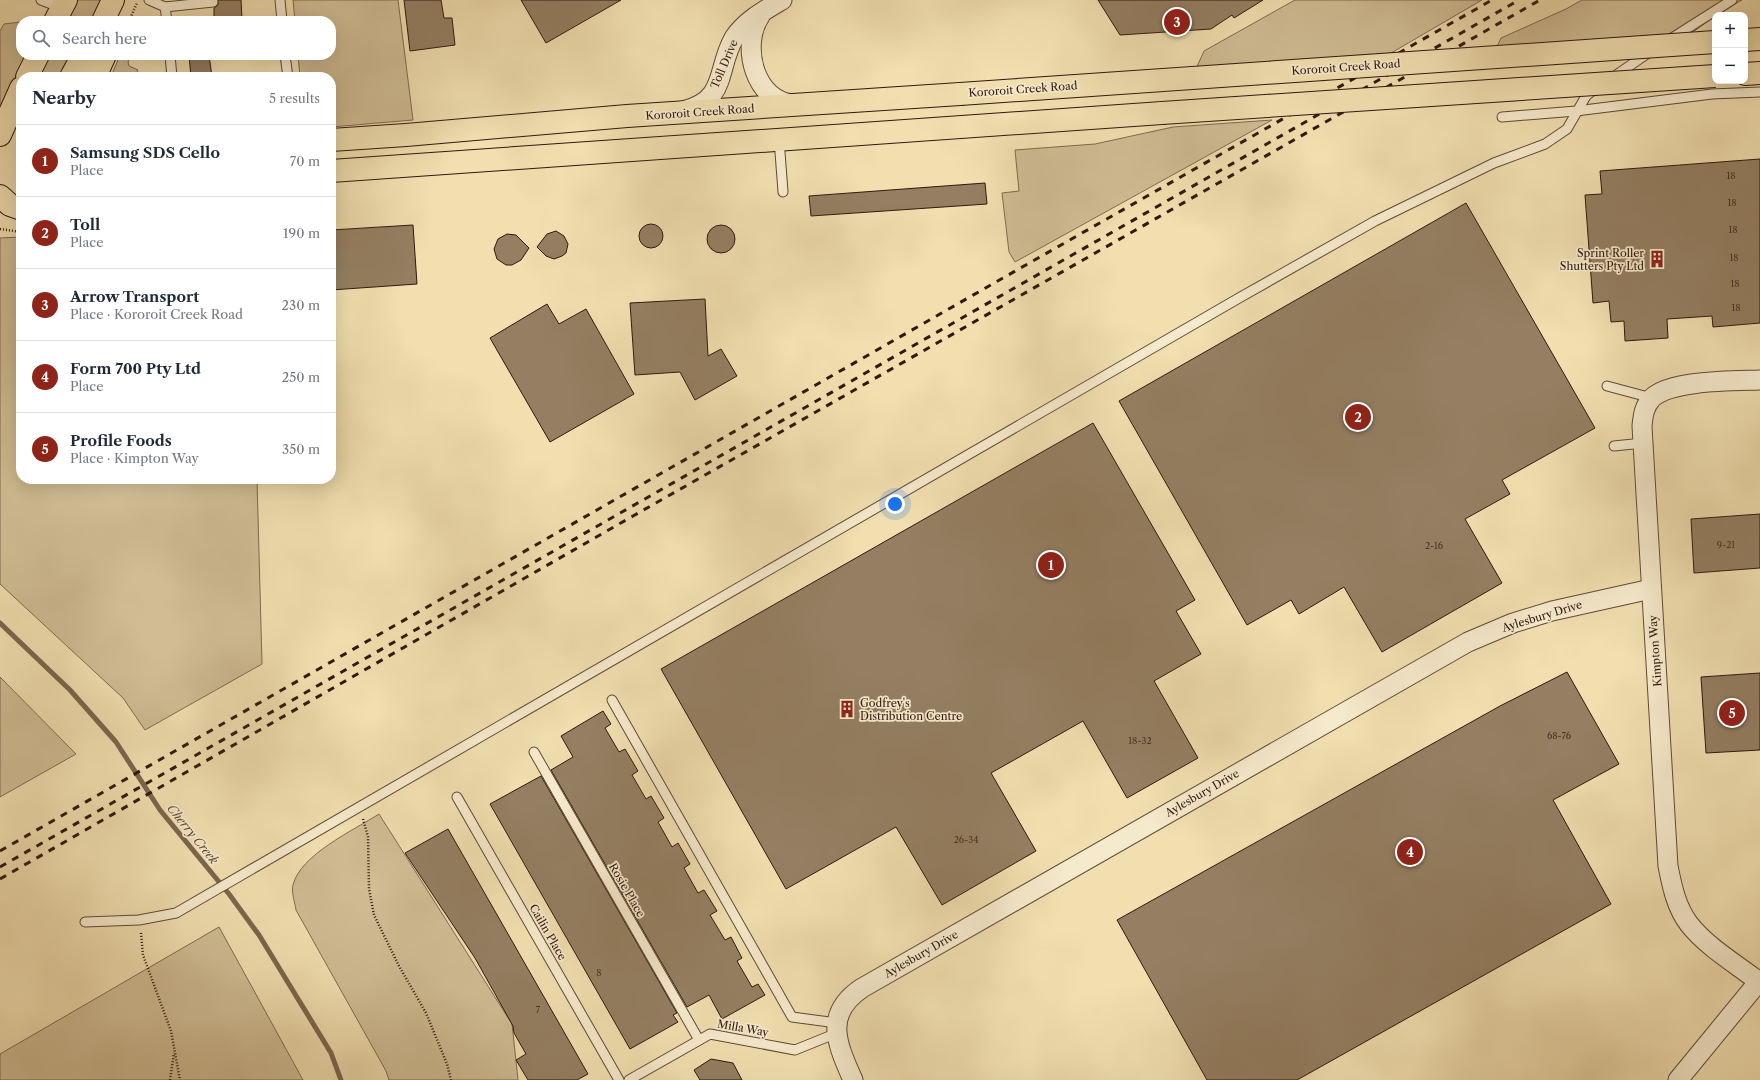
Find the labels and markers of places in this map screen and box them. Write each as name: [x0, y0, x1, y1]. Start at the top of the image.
pin: 3: [1164, 7, 1190, 37]
place label: Sprint Roller Shutters Pty Ltd: [1560, 246, 1644, 273]
building icon: Sprint Roller Shutters Pty Ltd: [1647, 249, 1667, 269]
pin: 2: [1345, 402, 1371, 432]
pin: 1: [1038, 550, 1064, 580]
place label: Godfrey's Distribution Centre: [860, 696, 962, 723]
pin: 5: [1719, 698, 1745, 728]
building icon: Godfrey's Distribution Centre: [837, 699, 857, 719]
pin: 4: [1397, 837, 1423, 867]

